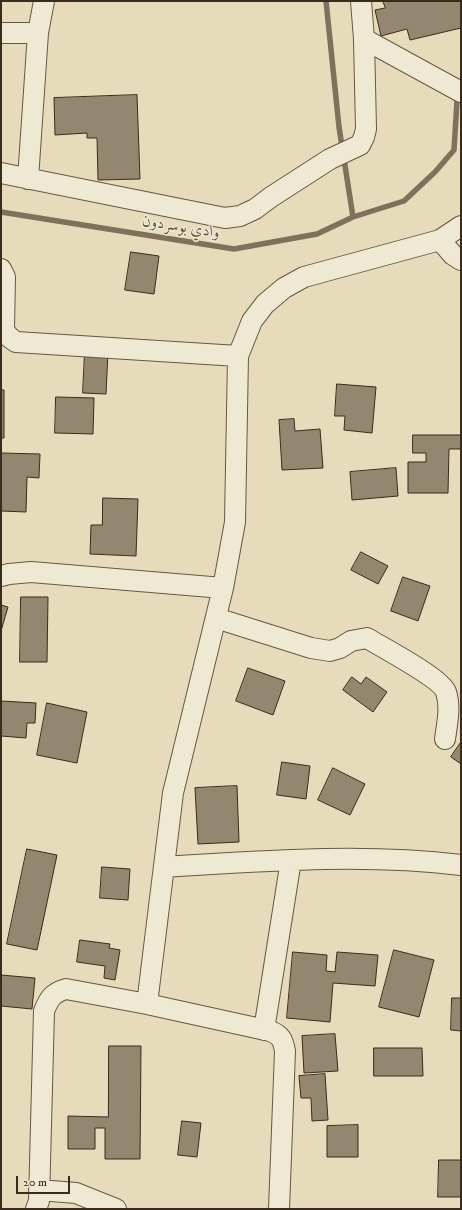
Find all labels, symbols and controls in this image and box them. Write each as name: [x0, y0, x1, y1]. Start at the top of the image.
water label: وادي بوسردون: [141, 212, 221, 244]
scale bar: [18, 1168, 72, 1194]
text: 20 m: [23, 1175, 47, 1190]

